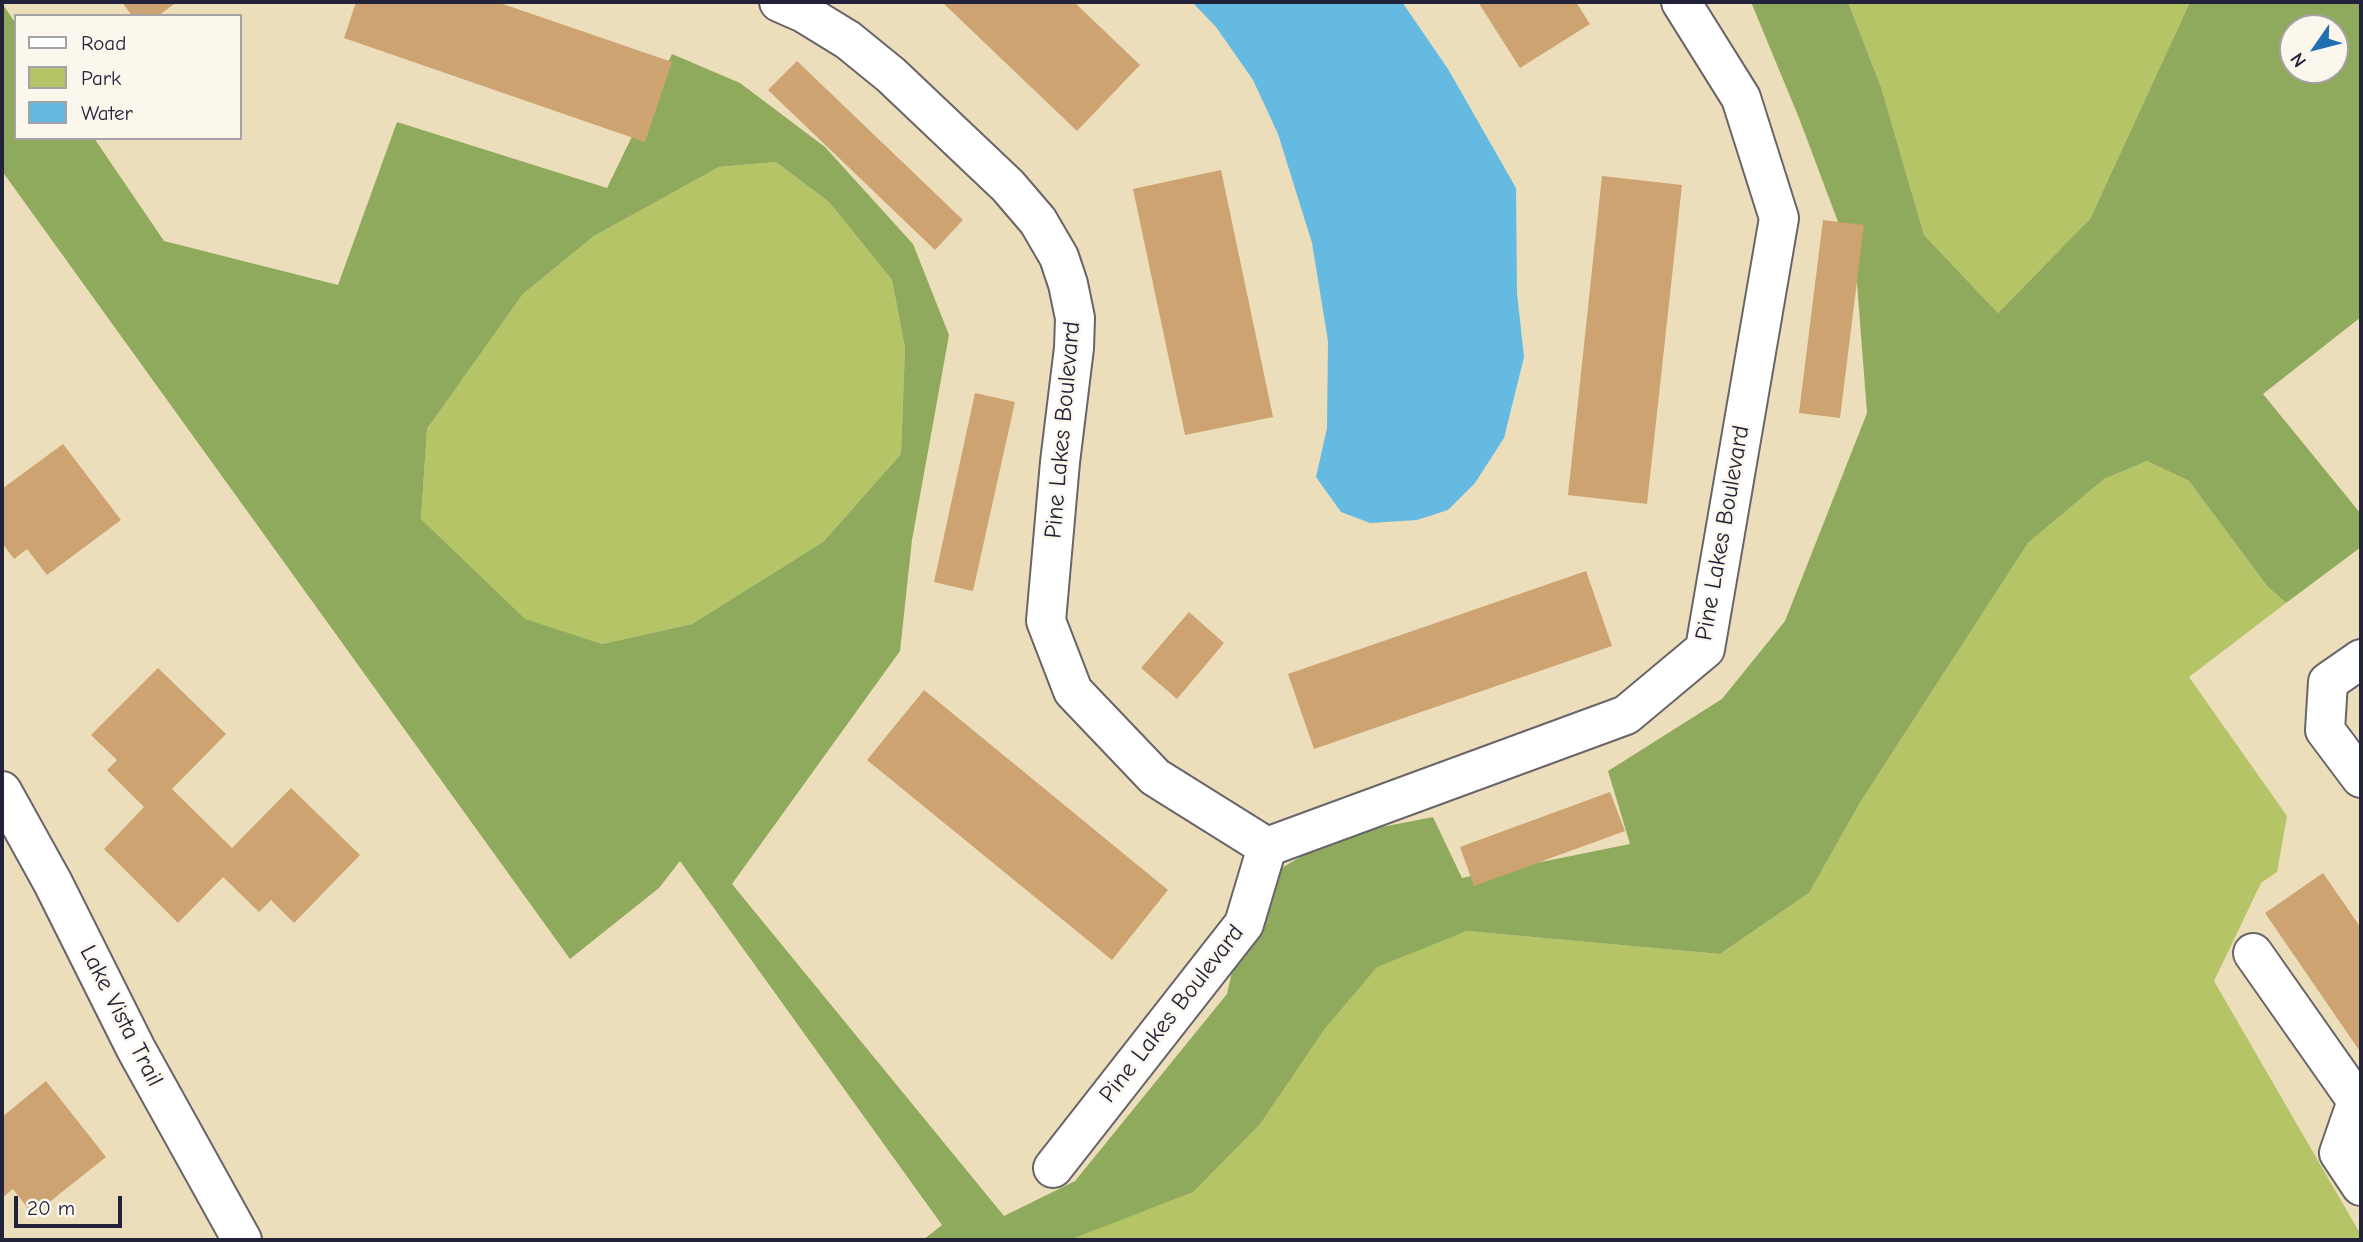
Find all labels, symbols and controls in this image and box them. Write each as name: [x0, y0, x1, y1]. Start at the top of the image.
legend: [14, 14, 242, 140]
north arrow: [2279, 14, 2349, 84]
text: Road: [81, 31, 126, 55]
text: N: [2286, 49, 2311, 71]
text: Park: [81, 66, 121, 90]
text: Water: [81, 101, 133, 125]
street label: Pine Lakes Boulevard: [1039, 320, 1087, 540]
street label: Pine Lakes Boulevard: [1690, 423, 1756, 643]
street label: Pine Lakes Boulevard: [1094, 919, 1250, 1109]
street label: Lake Vista Trail: [73, 941, 169, 1091]
scale bar: [18, 1182, 126, 1226]
text: 20 m: [27, 1196, 75, 1220]

